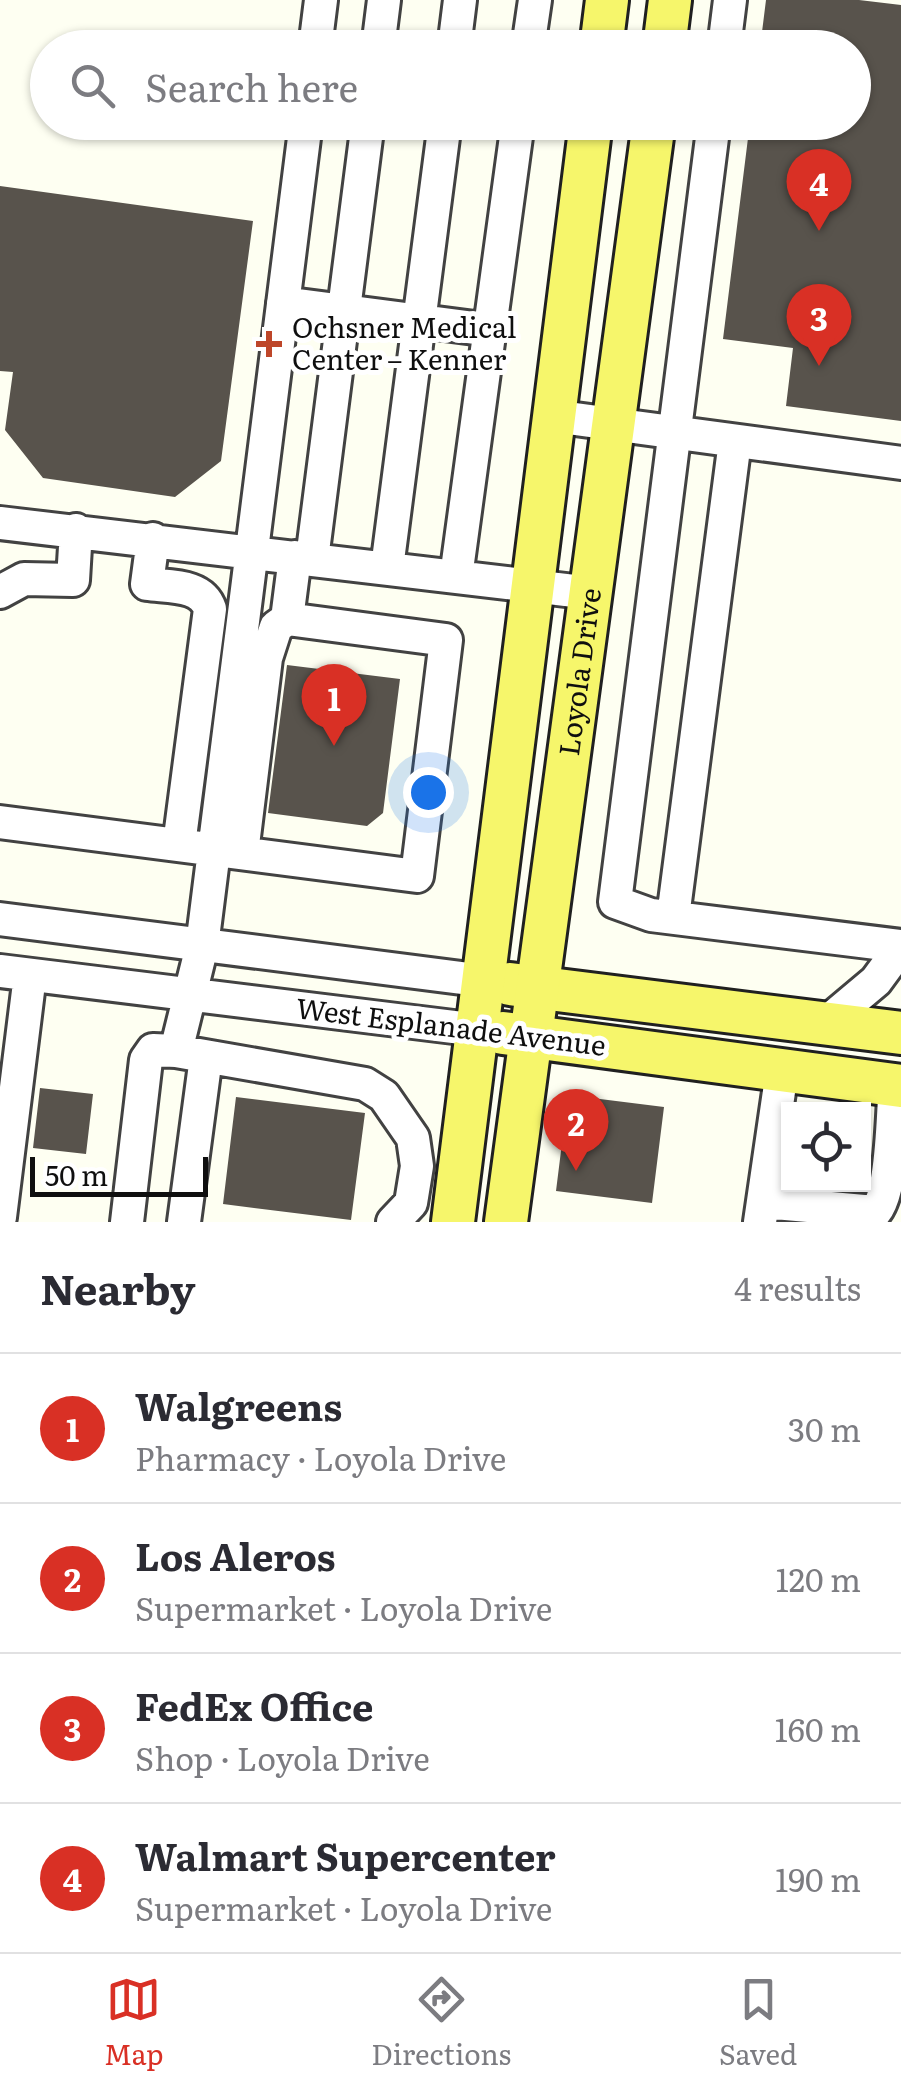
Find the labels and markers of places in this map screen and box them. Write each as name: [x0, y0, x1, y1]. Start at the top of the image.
pin: 4: [786, 148, 852, 231]
pin: 3: [786, 284, 852, 366]
place label: Ochsner Medical Center – Kenner: [292, 305, 516, 379]
marker: Ochsner Medical Center – Kenner: [256, 331, 282, 357]
pin: 1: [302, 664, 366, 746]
pin: 2: [544, 1088, 608, 1171]

